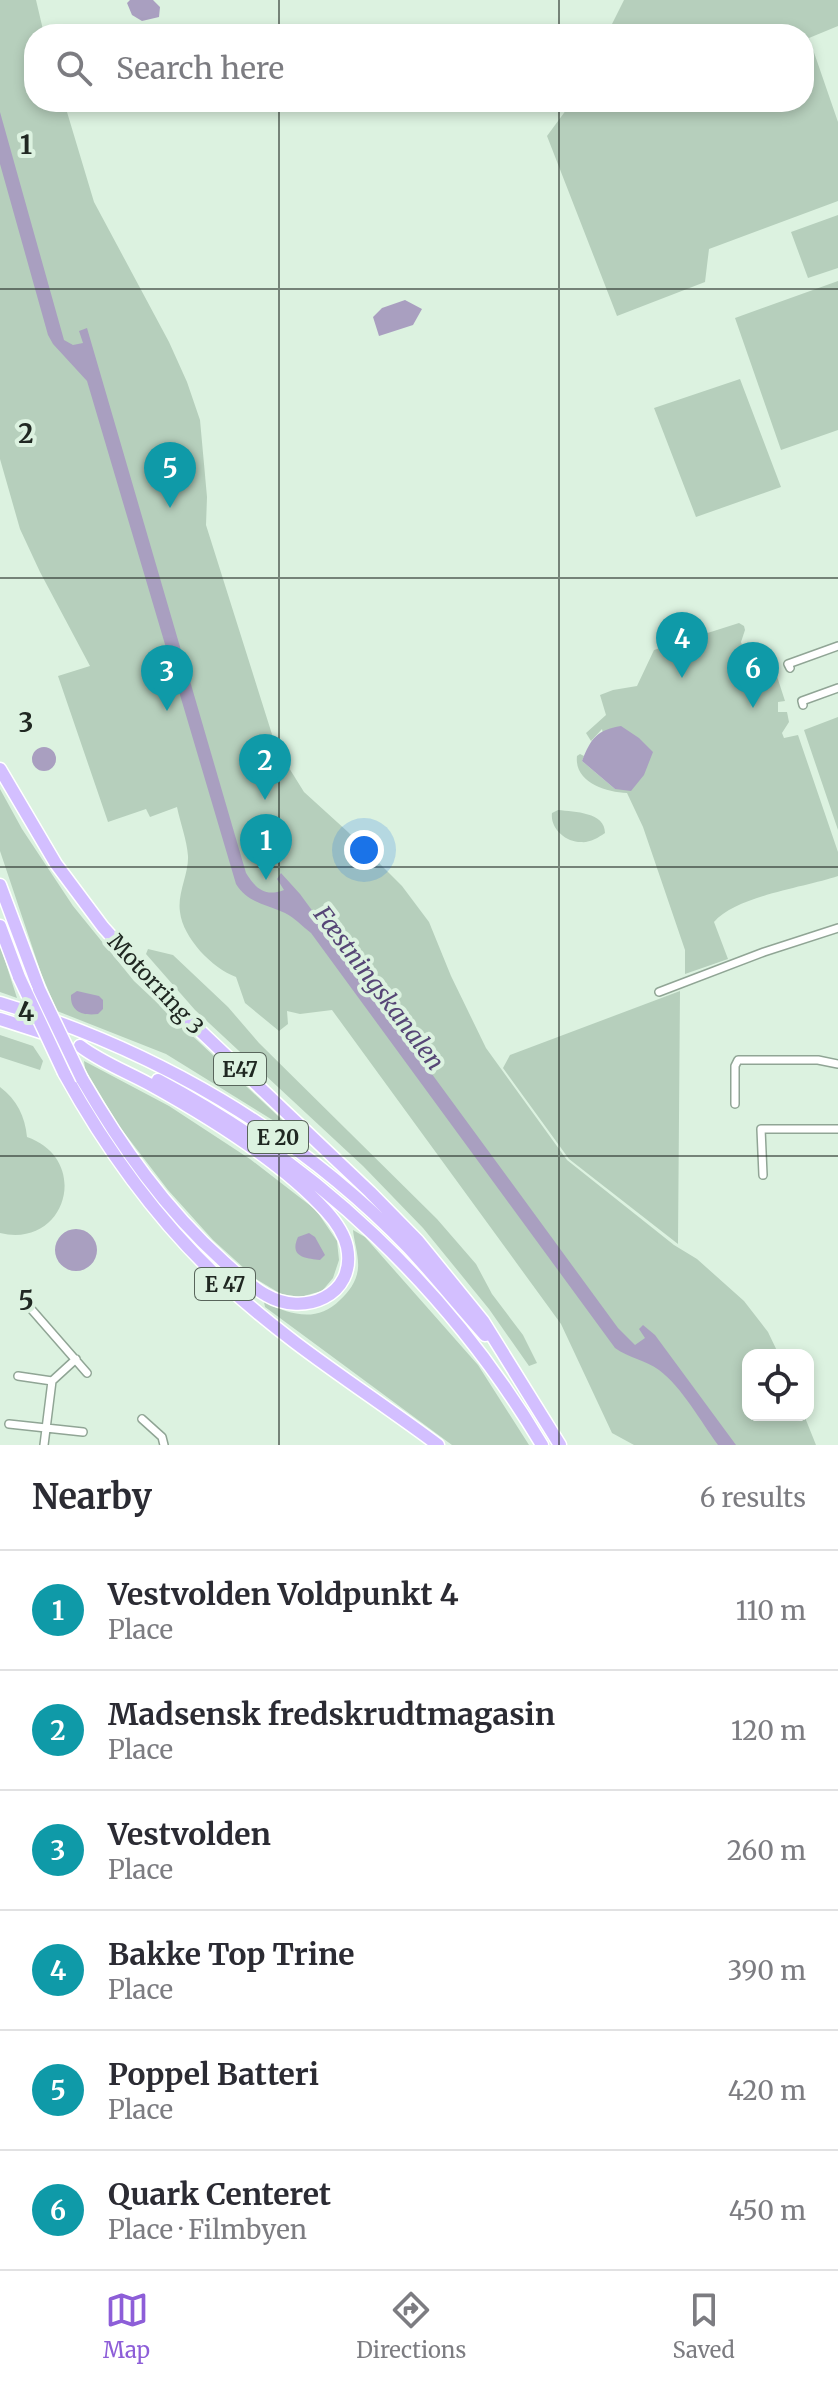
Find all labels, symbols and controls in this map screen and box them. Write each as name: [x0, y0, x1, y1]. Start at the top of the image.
search box: [24, 24, 814, 112]
icon: search: [52, 46, 96, 90]
text: Search here: [116, 49, 284, 87]
text: 1: [20, 128, 32, 161]
text: 2: [18, 417, 34, 450]
pin: 5: [144, 442, 196, 508]
pin: 4: [656, 612, 708, 678]
pin: 6: [727, 642, 779, 708]
pin: 3: [141, 645, 193, 711]
text: 3: [19, 706, 33, 739]
pin: 2: [239, 734, 291, 800]
pin: 1: [240, 814, 292, 880]
your location: [344, 830, 384, 870]
water label: Fæstningskanalen: [307, 899, 451, 1076]
street label: Motorring 3: [102, 928, 210, 1040]
text: 4: [18, 995, 35, 1028]
road number: E47: [214, 1053, 266, 1085]
road number: E 20: [248, 1121, 308, 1153]
road number: E 47: [195, 1268, 255, 1300]
text: 5: [18, 1284, 34, 1317]
map controls: [742, 1349, 814, 1421]
button: locate: [742, 1349, 814, 1421]
text: Nearby: [32, 1476, 152, 1518]
text: 6 results: [700, 1481, 806, 1514]
text: Vestvolden Voldpunkt 4: [108, 1575, 459, 1613]
text: 1: [52, 1594, 64, 1627]
text: 110 m: [736, 1594, 806, 1627]
text: Place: [108, 1613, 173, 1646]
text: Madsensk fredskrudtmagasin: [108, 1695, 555, 1733]
text: 2: [50, 1714, 66, 1747]
text: 120 m: [731, 1714, 806, 1747]
text: Place: [108, 1733, 173, 1766]
text: Vestvolden: [108, 1815, 271, 1853]
text: 3: [51, 1834, 65, 1867]
text: 260 m: [727, 1834, 806, 1867]
text: Place: [108, 1853, 173, 1886]
text: Bakke Top Trine: [108, 1935, 355, 1973]
text: 4: [50, 1954, 66, 1987]
text: 390 m: [727, 1954, 806, 1987]
text: Place: [108, 1973, 173, 2006]
text: Poppel Batteri: [108, 2055, 319, 2093]
text: 5: [50, 2074, 66, 2107]
text: 420 m: [728, 2074, 806, 2107]
text: Place: [108, 2093, 173, 2126]
text: Quark Centeret: [108, 2175, 331, 2213]
text: 6: [50, 2194, 66, 2227]
text: 450 m: [729, 2194, 806, 2227]
text: Place · Filmbyen: [108, 2213, 307, 2246]
tab: Map: [103, 2288, 150, 2364]
tab: Directions: [356, 2288, 466, 2364]
tab: Saved: [673, 2288, 735, 2364]

